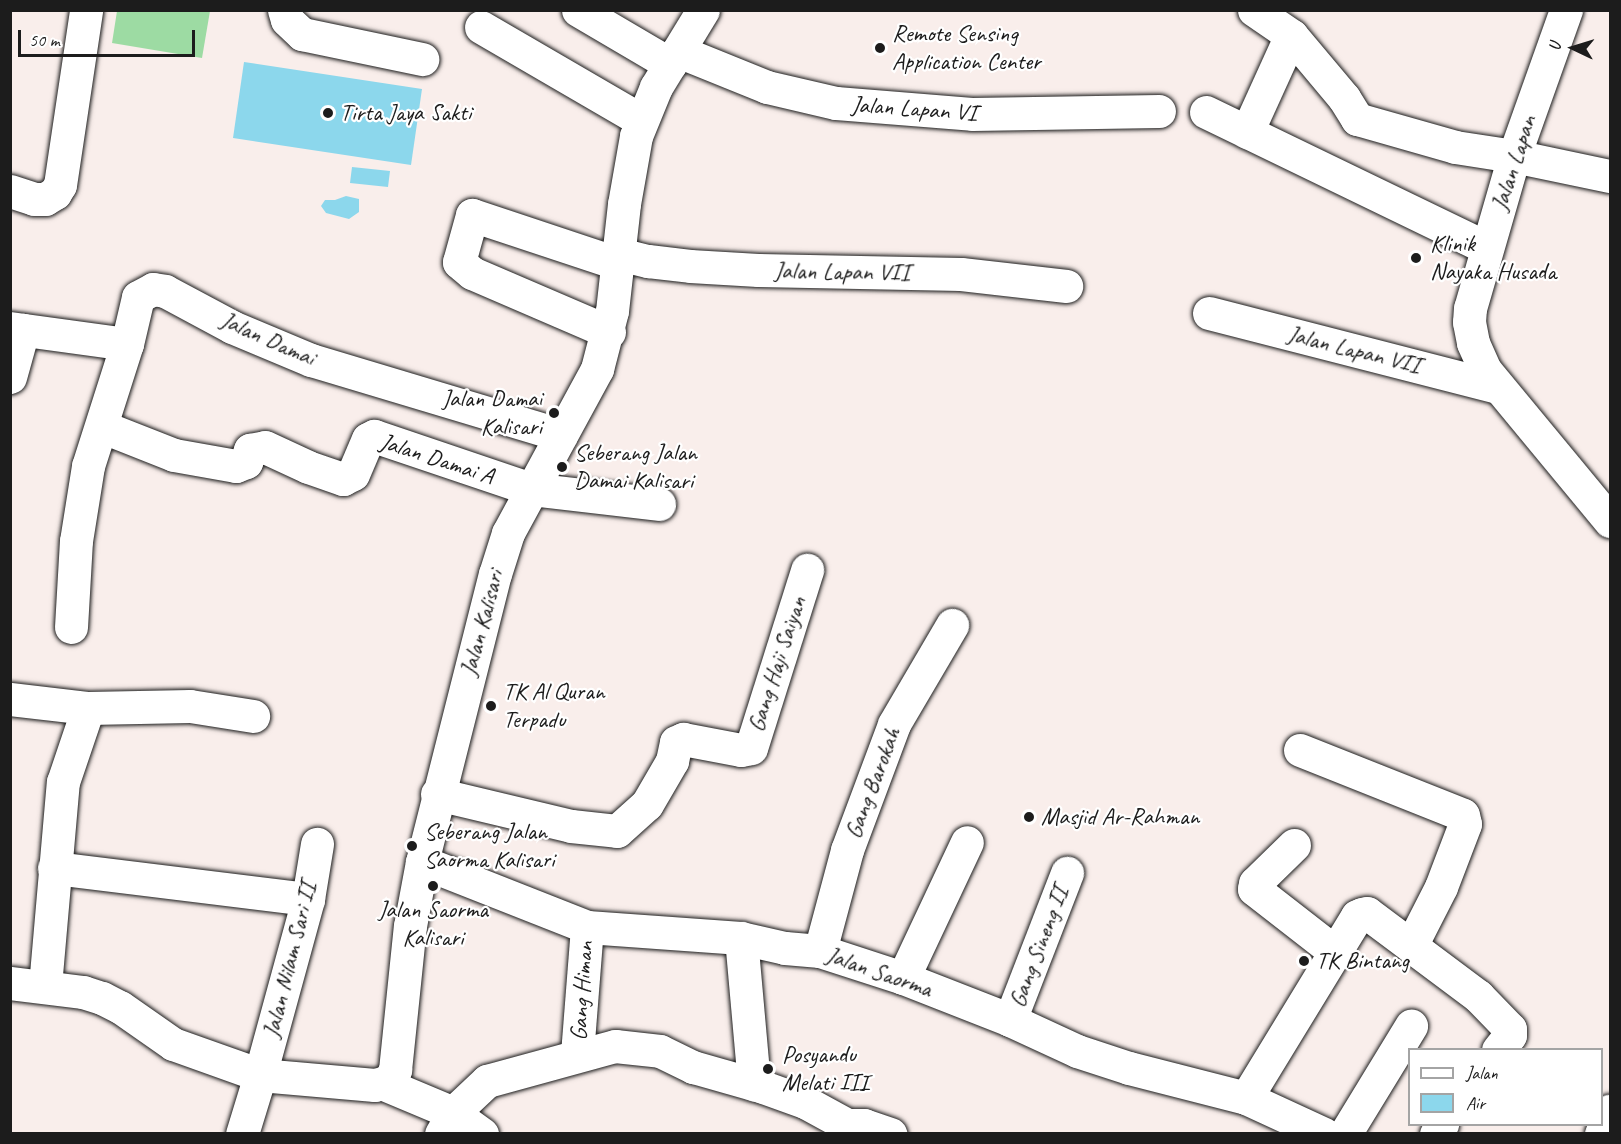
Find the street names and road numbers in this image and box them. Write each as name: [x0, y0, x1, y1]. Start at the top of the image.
street label: Jalan Lapan VI: [851, 90, 977, 128]
street label: Jalan Lapan: [1485, 112, 1543, 214]
street label: Jalan Lapan VII: [774, 256, 910, 288]
street label: Jalan Damai: [217, 306, 319, 372]
street label: Jalan Lapan VII: [1285, 320, 1423, 380]
street label: Jalan Damai A: [377, 427, 497, 491]
street label: Jalan Kalisari: [454, 567, 510, 679]
street label: Gang Haji Saiyan: [741, 592, 813, 736]
street label: Gang Barokah: [839, 723, 907, 843]
street label: Jalan Nilam Sari II: [256, 878, 324, 1042]
street label: Gang Sineng II: [1003, 882, 1075, 1012]
street label: Gang Himan: [564, 940, 600, 1042]
street label: Jalan Saorma: [822, 940, 936, 1004]

